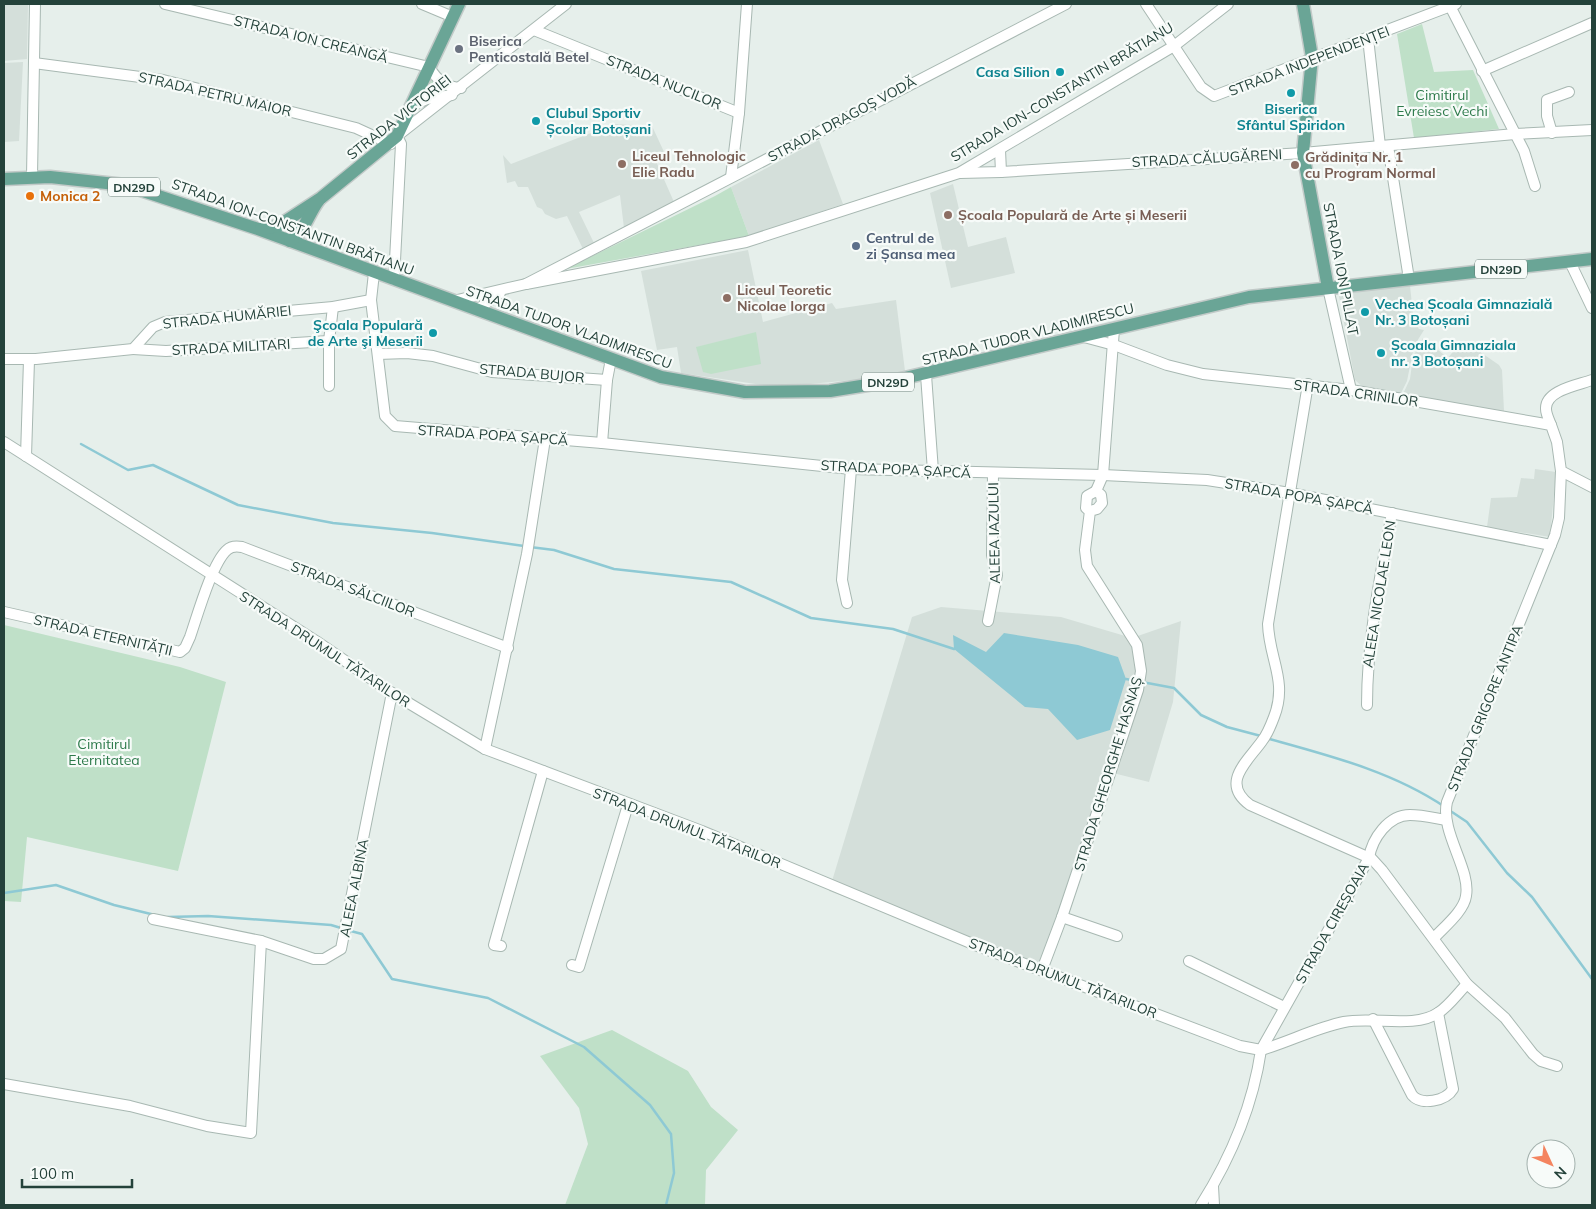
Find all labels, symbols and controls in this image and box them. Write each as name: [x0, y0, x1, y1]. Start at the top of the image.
street label: STRADA ION CREANGĂ: [232, 11, 391, 67]
street label: STRADA ION-CONSTANTIN BRĂTIANU: [947, 18, 1177, 166]
street label: STRADA INDEPENDENȚEI: [1226, 22, 1392, 100]
place label: Biserica Penticostală Betel: [469, 32, 589, 66]
marker: Biserica Penticostală Betel: [453, 43, 465, 55]
street label: STRADA NUCILOR: [604, 51, 724, 113]
place label: Casa Silion: [976, 63, 1050, 81]
marker: Casa Silion: [1054, 66, 1066, 78]
street label: STRADA PETRU MAIOR: [137, 68, 294, 120]
street label: STRADA VICTORIEI: [343, 71, 455, 163]
street label: STRADA DRAGOȘ VODĂ: [765, 72, 920, 166]
park label: Cimitirul Evreiesc Vechi: [1396, 86, 1488, 120]
marker: Biserica Sfântul Spiridon: [1285, 87, 1297, 99]
place label: Biserica Sfântul Spiridon: [1237, 100, 1345, 134]
place label: Clubul Sportiv Școlar Botoșani: [546, 104, 651, 138]
marker: Clubul Sportiv Școlar Botoșani: [530, 115, 542, 127]
street label: STRADA CĂLUGĂRENI: [1131, 145, 1283, 171]
place label: Liceul Tehnologic Elie Radu: [632, 147, 746, 181]
place label: Grădinița Nr. 1 cu Program Normal: [1305, 148, 1436, 182]
marker: Liceul Tehnologic Elie Radu: [616, 158, 628, 170]
marker: Grădinița Nr. 1 cu Program Normal: [1289, 159, 1301, 171]
street label: STRADA ION-CONSTANTIN BRĂTIANU: [169, 175, 417, 279]
road number: DN29D: [108, 178, 160, 196]
place label: Monica 2: [40, 187, 101, 205]
marker: Monica 2: [24, 190, 36, 202]
street label: STRADA ION PILLAT: [1319, 201, 1363, 337]
place label: Școala Populară de Arte și Meserii: [958, 206, 1187, 224]
marker: Școala Populară de Arte și Meserii: [942, 209, 954, 221]
place label: Centrul de zi Șansa mea: [866, 229, 955, 263]
marker: Centrul de zi Șansa mea: [850, 240, 862, 252]
road number: DN29D: [1475, 260, 1527, 278]
street label: STRADA TUDOR VLADIMIRESCU: [464, 281, 674, 373]
place label: Liceul Teoretic Nicolae Iorga: [737, 281, 832, 315]
marker: Liceul Teoretic Nicolae Iorga: [721, 292, 733, 304]
place label: Vechea Școala Gimnazială Nr. 3 Botoșani: [1374, 295, 1552, 329]
street label: STRADA TUDOR VLADIMIRESCU: [920, 299, 1136, 369]
street label: STRADA HUMĂRIEI: [162, 301, 292, 333]
marker: Vechea Școala Gimnazială Nr. 3 Botoșani: [1359, 306, 1371, 318]
place label: Şcoala Populară de Arte şi Meserii: [308, 316, 423, 350]
marker: Şcoala Populară de Arte şi Meserii: [427, 327, 439, 339]
street label: STRADA MILITARI: [171, 335, 291, 359]
place label: Școala Gimnaziala nr. 3 Botoșani: [1391, 336, 1516, 370]
marker: Școala Gimnaziala nr. 3 Botoșani: [1375, 347, 1387, 359]
street label: STRADA BUJOR: [479, 359, 586, 387]
road number: DN29D: [862, 372, 914, 392]
street label: STRADA CRINILOR: [1293, 375, 1420, 411]
street label: STRADA POPA ȘAPCĂ: [417, 421, 569, 449]
street label: STRADA POPA ȘAPCĂ: [820, 456, 972, 482]
street label: STRADA POPA ȘAPCĂ: [1223, 474, 1375, 518]
street label: ALEEA IAZULUI: [984, 482, 1004, 584]
street label: ALEEA NICOLAE LEON: [1358, 519, 1400, 669]
street label: STRADA SĂLCIILOR: [288, 557, 418, 621]
street label: STRADA DRUMUL TĂTARILOR: [236, 587, 414, 711]
street label: STRADA ETERNITĂȚII: [32, 610, 174, 660]
street label: STRADA GRIGORE ANTIPA: [1443, 621, 1527, 794]
street label: STRADA GHEORGHE HASNAȘ: [1070, 674, 1146, 873]
park label: Cimitirul Eternitatea: [68, 735, 140, 769]
street label: STRADA DRUMUL TĂTARILOR: [590, 784, 784, 872]
street label: ALEEA ALBINA: [336, 837, 373, 939]
street label: STRADA CIREȘOAIA: [1291, 859, 1373, 987]
street label: STRADA DRUMUL TĂTARILOR: [966, 934, 1160, 1022]
north arrow: [1526, 1139, 1576, 1189]
scale bar: [22, 1156, 132, 1188]
text: N: [1550, 1163, 1570, 1183]
text: 100 m: [30, 1164, 74, 1183]

